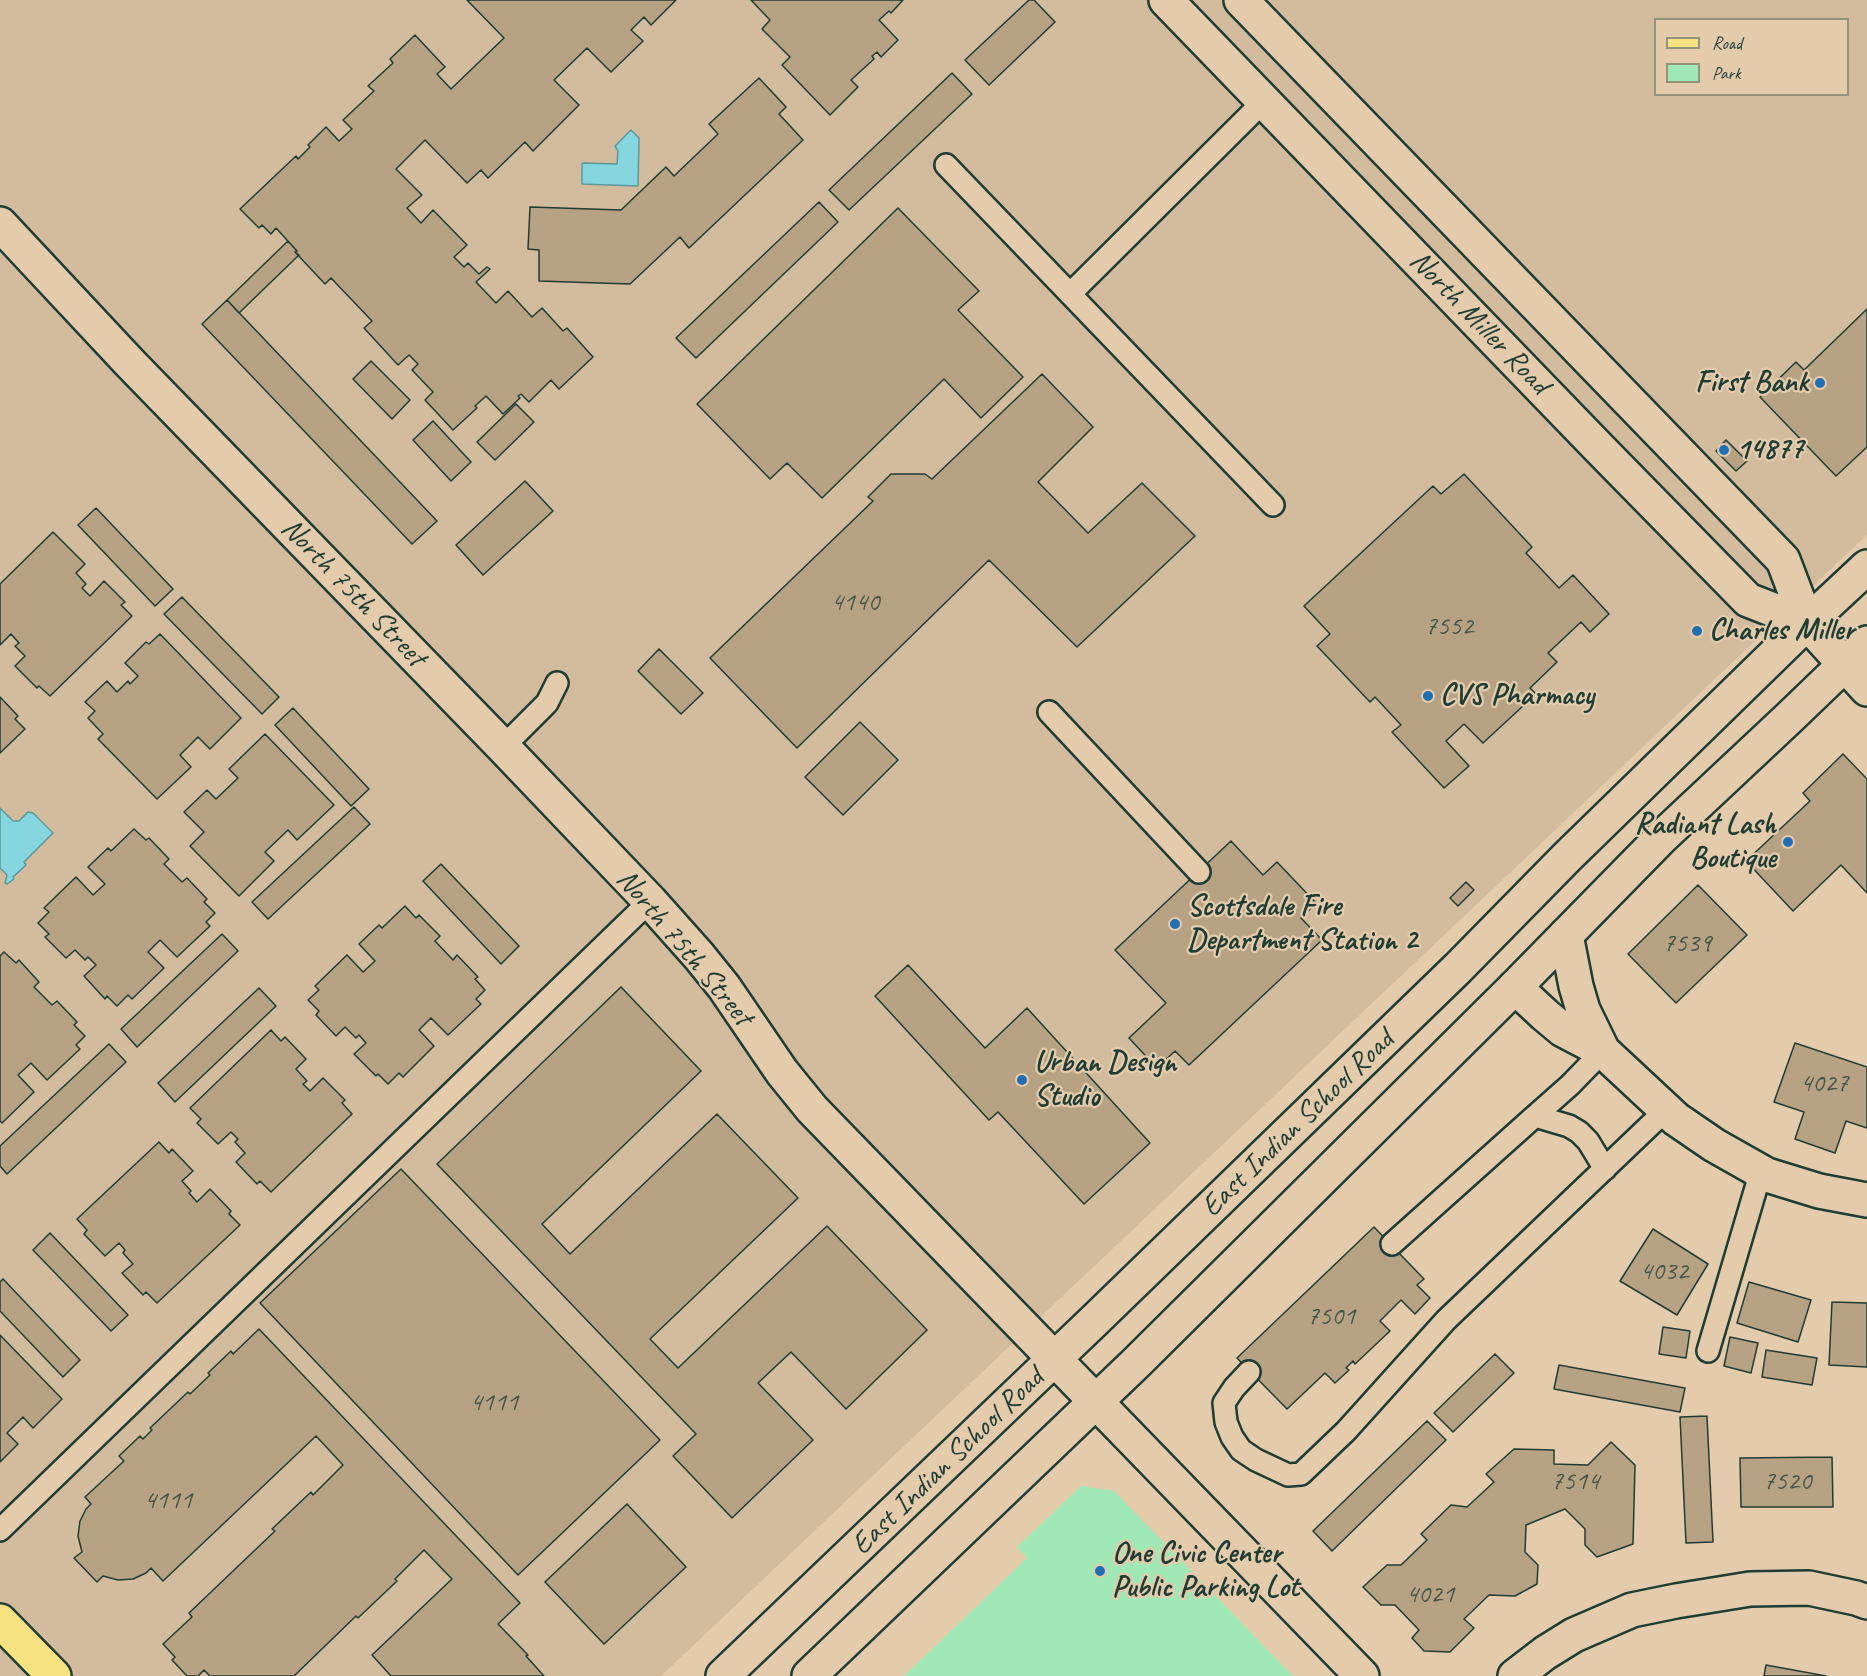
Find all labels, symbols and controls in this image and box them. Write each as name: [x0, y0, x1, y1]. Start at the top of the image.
legend: [1654, 18, 1849, 96]
text: Road: [1712, 32, 1742, 54]
text: Park: [1712, 62, 1741, 84]
street label: North Miller Road: [1402, 244, 1556, 402]
place label: First Bank: [1695, 365, 1808, 401]
marker: First Bank: [1813, 376, 1827, 390]
place label: 14877: [1736, 432, 1803, 468]
marker: 14877: [1717, 443, 1731, 457]
street label: North 75th Street: [273, 511, 433, 675]
house number: 4140: [831, 587, 879, 619]
house number: 7552: [1425, 611, 1473, 643]
place label: Charles Miller: [1709, 613, 1854, 649]
marker: Charles Miller: [1690, 624, 1704, 638]
place label: CVS Pharmacy: [1440, 678, 1594, 714]
marker: CVS Pharmacy: [1421, 689, 1435, 703]
place label: Radiant Lash Boutique: [1635, 807, 1776, 878]
marker: Radiant Lash Boutique: [1781, 835, 1795, 849]
street label: North 75th Street: [608, 862, 760, 1034]
place label: Scottsdale Fire Department Station 2: [1187, 889, 1417, 960]
marker: Scottsdale Fire Department Station 2: [1168, 917, 1182, 931]
house number: 7539: [1663, 928, 1711, 960]
street label: East Indian School Road: [1194, 1023, 1402, 1225]
place label: Urban Design Studio: [1034, 1045, 1176, 1116]
house number: 4027: [1800, 1068, 1848, 1100]
marker: Urban Design Studio: [1015, 1073, 1029, 1087]
house number: 4032: [1640, 1256, 1688, 1288]
house number: 7501: [1307, 1301, 1355, 1333]
street label: East Indian School Road: [844, 1361, 1052, 1563]
house number: 4111: [470, 1387, 518, 1419]
house number: 7514: [1551, 1466, 1599, 1498]
house number: 7520: [1763, 1466, 1811, 1498]
house number: 4111: [144, 1485, 192, 1517]
place label: One Civic Center Public Parking Lot: [1112, 1536, 1299, 1606]
marker: One Civic Center Public Parking Lot: [1093, 1564, 1107, 1578]
house number: 4021: [1406, 1579, 1454, 1611]

